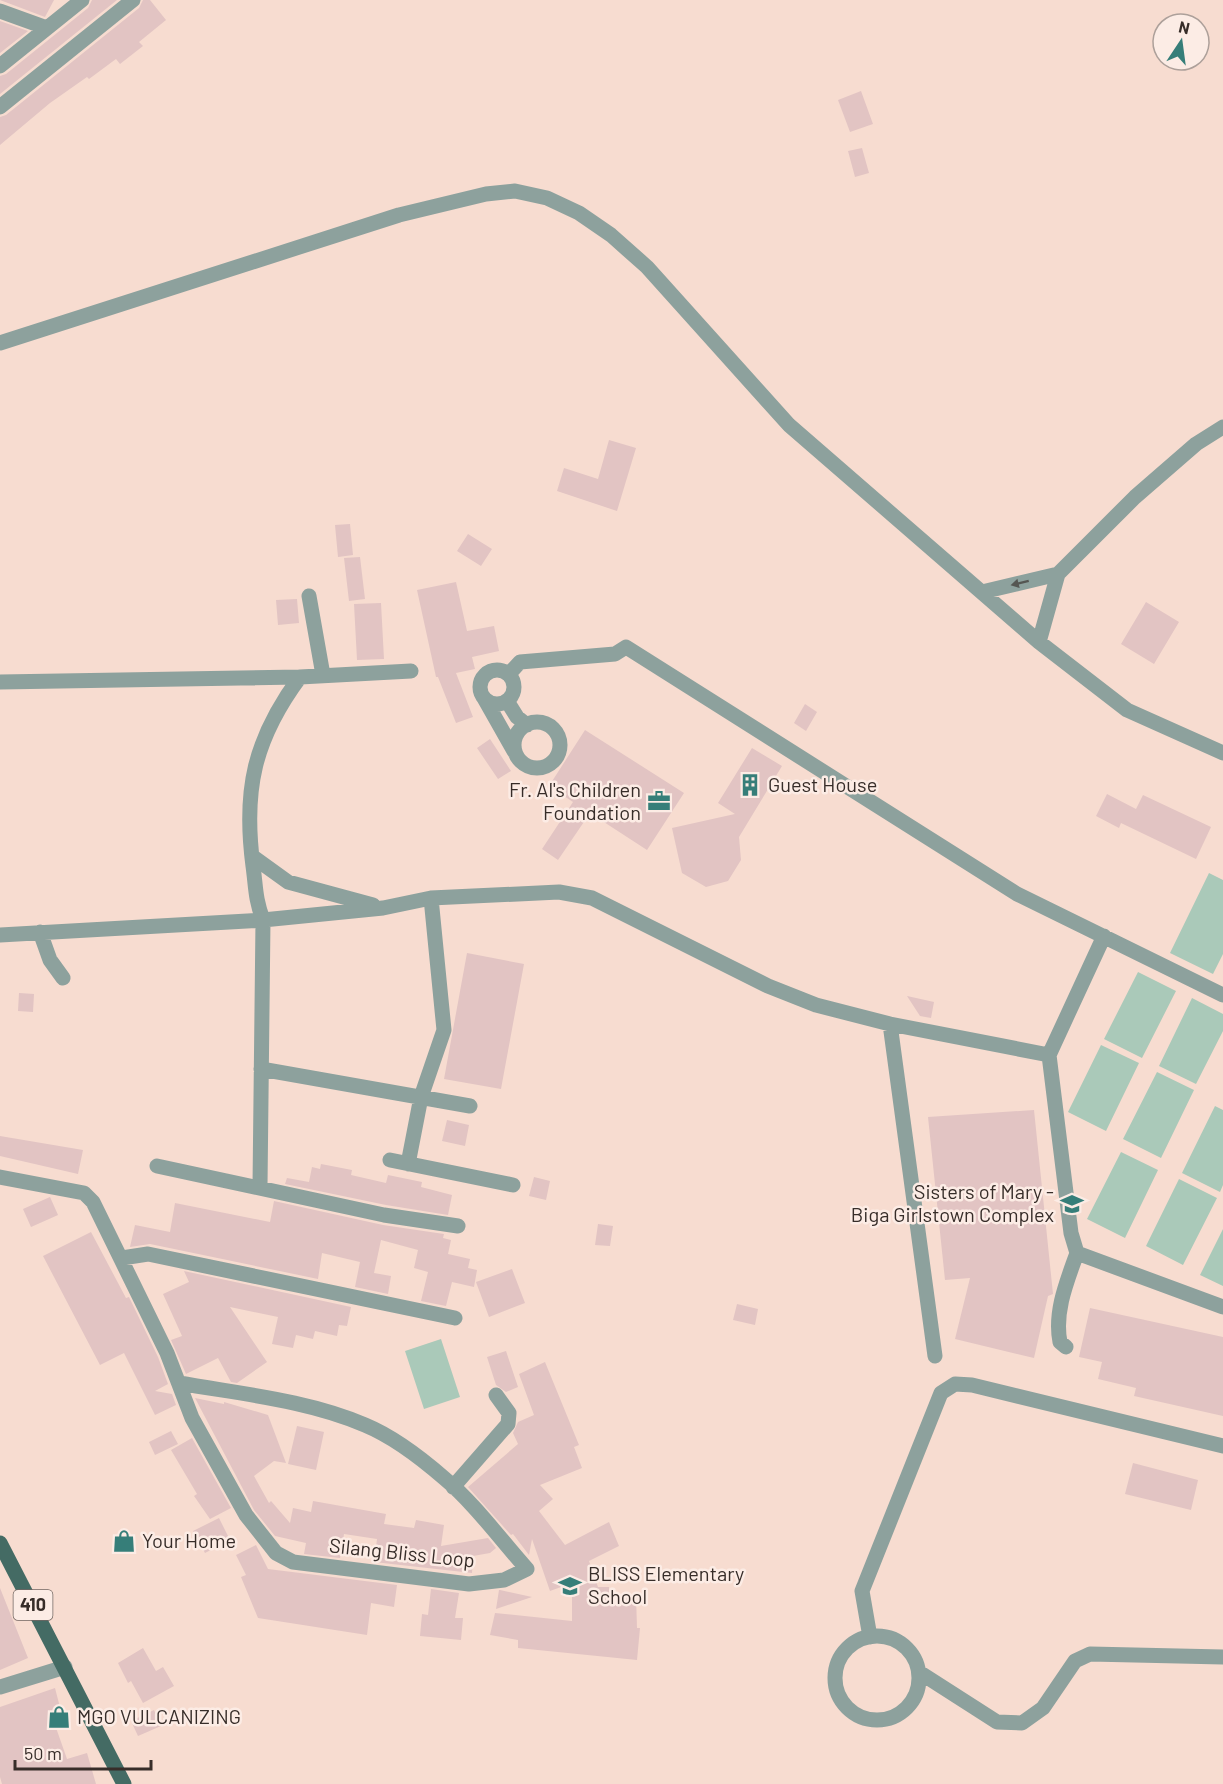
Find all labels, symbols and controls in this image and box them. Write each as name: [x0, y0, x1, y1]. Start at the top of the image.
north arrow: [1151, 12, 1211, 72]
text: N: [1177, 16, 1192, 37]
one-way arrow: [1011, 578, 1029, 588]
building icon: Guest House: [737, 772, 763, 798]
place label: Guest House: [768, 772, 877, 796]
place label: Fr. Al's Children Foundation: [509, 777, 641, 824]
office icon: Fr. Al's Children Foundation: [646, 788, 672, 814]
place label: Sisters of Mary - Biga Girlstown Complex: [851, 1179, 1054, 1226]
school or university icon: Sisters of Mary - Biga Girlstown Complex: [1059, 1191, 1085, 1217]
shop icon: Your Home: [111, 1528, 137, 1554]
place label: Your Home: [142, 1528, 236, 1552]
street label: Silang Bliss Loop: [328, 1532, 476, 1572]
place label: BLISS Elementary School: [588, 1561, 744, 1608]
school or university icon: BLISS Elementary School: [557, 1573, 583, 1599]
road number: 410: [14, 1590, 52, 1620]
shop icon: MGO VULCANIZING: [46, 1704, 72, 1730]
place label: MGO VULCANIZING: [77, 1704, 241, 1728]
scale bar: [15, 1733, 152, 1771]
text: 50 m: [24, 1742, 62, 1764]

